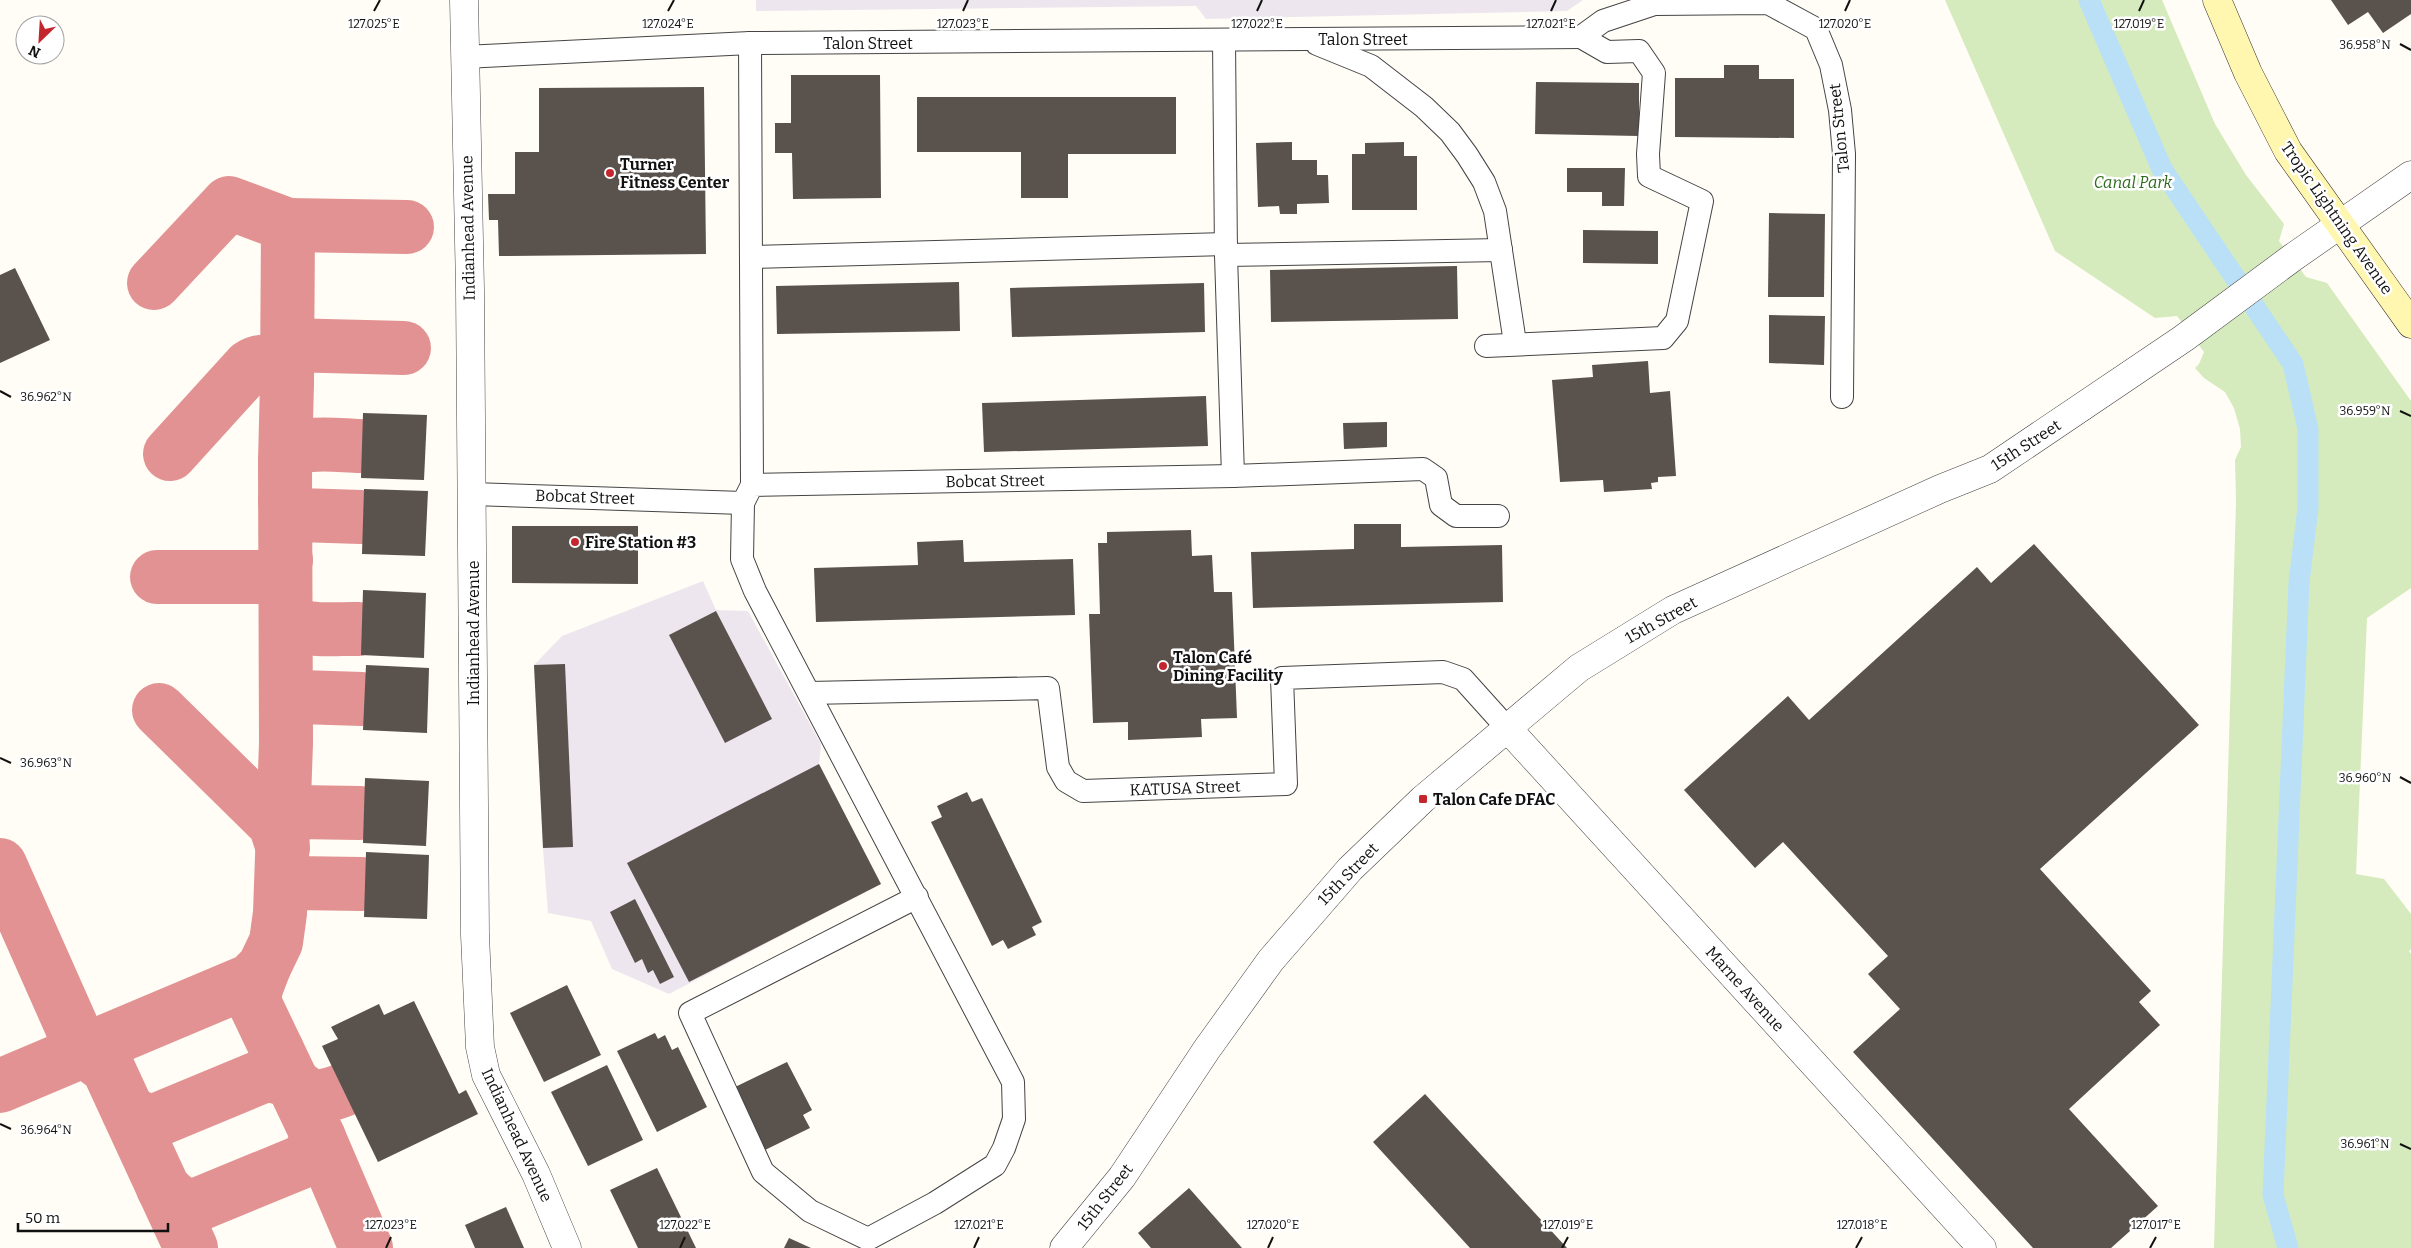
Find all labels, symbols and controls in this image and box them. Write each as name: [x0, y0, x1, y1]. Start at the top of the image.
north arrow: [15, 15, 65, 65]
text: 127.025°E: [348, 17, 400, 31]
text: 127.024°E: [642, 17, 694, 31]
text: 127.023°E: [937, 17, 989, 31]
text: 127.022°E: [1231, 17, 1283, 31]
text: 127.021°E: [1526, 17, 1576, 31]
text: 127.020°E: [1819, 17, 1871, 31]
text: 127.019°E: [2114, 17, 2164, 31]
street label: Talon Street: [1318, 30, 1408, 49]
street label: Talon Street: [823, 34, 913, 53]
text: 36.958°N: [2339, 38, 2391, 52]
text: N: [26, 41, 43, 61]
street label: Talon Street: [1825, 82, 1853, 174]
street label: Tropic Lightning Avenue: [2277, 138, 2397, 298]
street label: Indianhead Avenue: [457, 155, 479, 301]
place label: Turner Fitness Center: [620, 155, 730, 192]
marker: Turner Fitness Center: [604, 167, 616, 179]
park label: Canal Park: [2094, 173, 2173, 192]
text: 36.962°N: [20, 390, 72, 404]
text: 36.959°N: [2339, 404, 2391, 418]
street label: 15th Street: [1988, 415, 2064, 474]
street label: Bobcat Street: [945, 471, 1045, 491]
street label: Bobcat Street: [535, 486, 635, 508]
place label: Fire Station #3: [585, 533, 696, 552]
marker: Fire Station #3: [569, 536, 581, 548]
street label: Indianhead Avenue: [464, 560, 483, 706]
street label: 15th Street: [1622, 592, 1700, 647]
place label: Talon Café Dining Facility: [1173, 648, 1283, 685]
marker: Talon Café Dining Facility: [1157, 660, 1169, 672]
text: 36.963°N: [20, 756, 72, 770]
text: 36.960°N: [2339, 771, 2392, 785]
street label: KATUSA Street: [1129, 777, 1241, 799]
place label: Talon Cafe DFAC: [1433, 790, 1555, 809]
marker: Talon Cafe DFAC: [1417, 793, 1429, 805]
street label: 15th Street: [1314, 839, 1382, 909]
street label: Marne Avenue: [1702, 943, 1788, 1035]
street label: Indianhead Avenue: [478, 1065, 556, 1205]
text: 36.964°N: [20, 1123, 72, 1137]
text: 36.961°N: [2340, 1137, 2390, 1151]
street label: 15th Street: [1073, 1160, 1137, 1234]
scale bar: [18, 1200, 168, 1232]
text: 50 m: [25, 1209, 61, 1227]
text: 127.023°E: [365, 1218, 417, 1232]
text: 127.022°E: [659, 1218, 711, 1232]
text: 127.021°E: [954, 1218, 1004, 1232]
text: 127.020°E: [1247, 1218, 1299, 1232]
text: 127.019°E: [1543, 1218, 1593, 1232]
text: 127.018°E: [1837, 1218, 1887, 1232]
text: 127.017°E: [2131, 1218, 2181, 1232]

